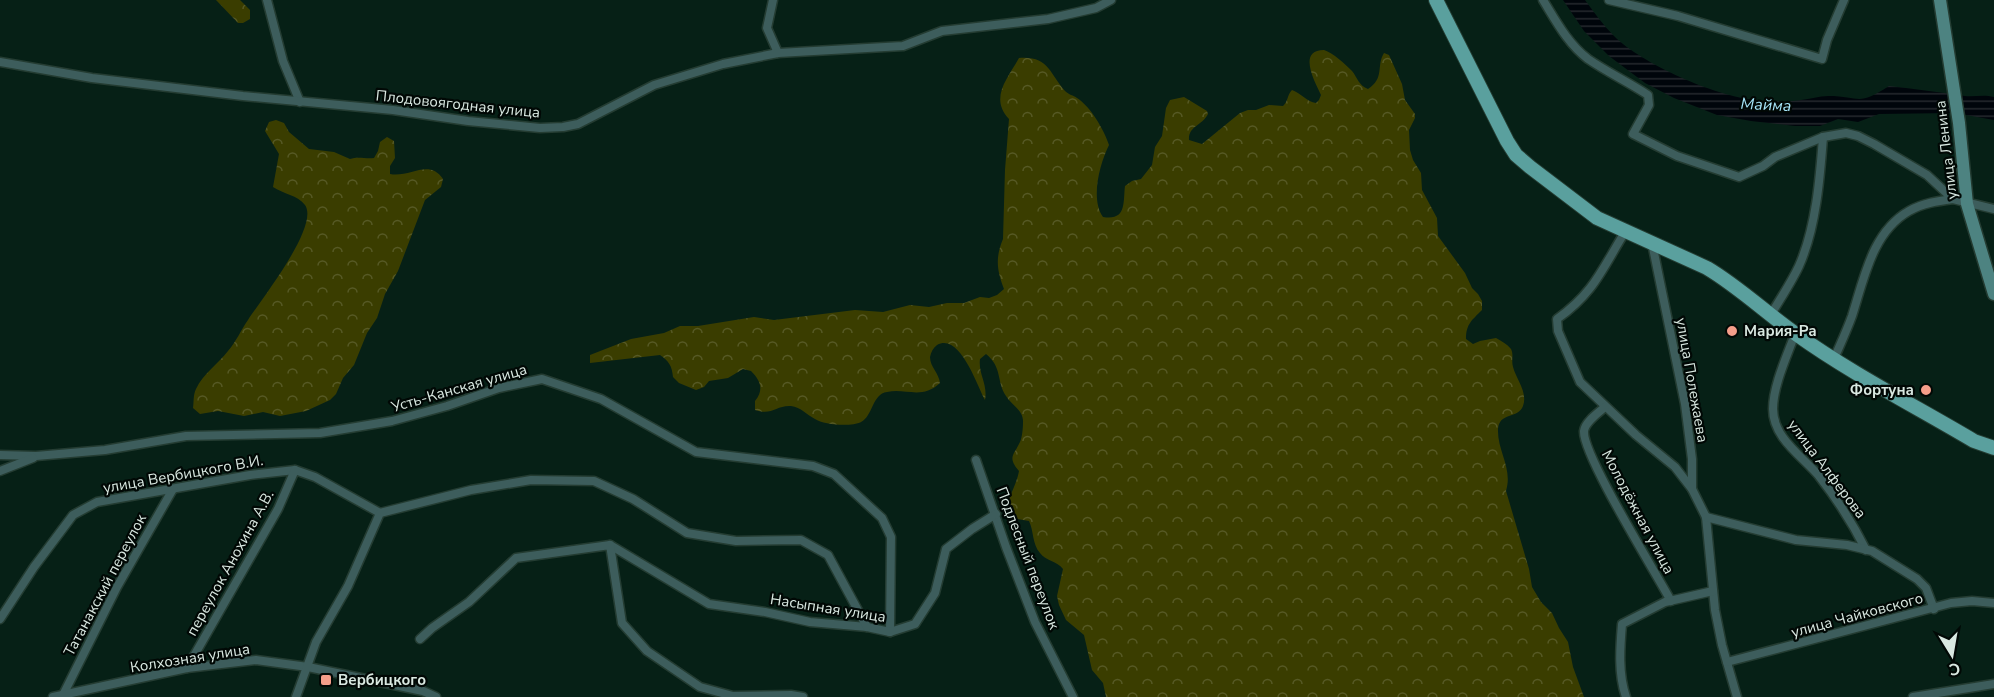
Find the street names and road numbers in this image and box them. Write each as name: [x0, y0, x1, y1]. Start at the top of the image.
street label: Плодовоягодная улица: [375, 85, 541, 123]
street label: улица Ленина: [1930, 99, 1962, 201]
street label: улица Полежаева: [1671, 316, 1713, 444]
street label: Усть-Канская улица: [388, 359, 529, 417]
street label: улица Алферова: [1783, 415, 1871, 523]
street label: Молодёжная улица: [1597, 447, 1679, 577]
street label: улица Вербицкого В.И.: [101, 450, 265, 498]
street label: Подлесный переулок: [992, 484, 1064, 632]
street label: переулок Анохина А.В.: [182, 487, 278, 639]
street label: Татанакский переулок: [59, 510, 151, 659]
street label: улица Чайковского: [1789, 588, 1925, 642]
street label: Насыпная улица: [769, 589, 887, 627]
street label: Колхозная улица: [129, 639, 251, 677]

